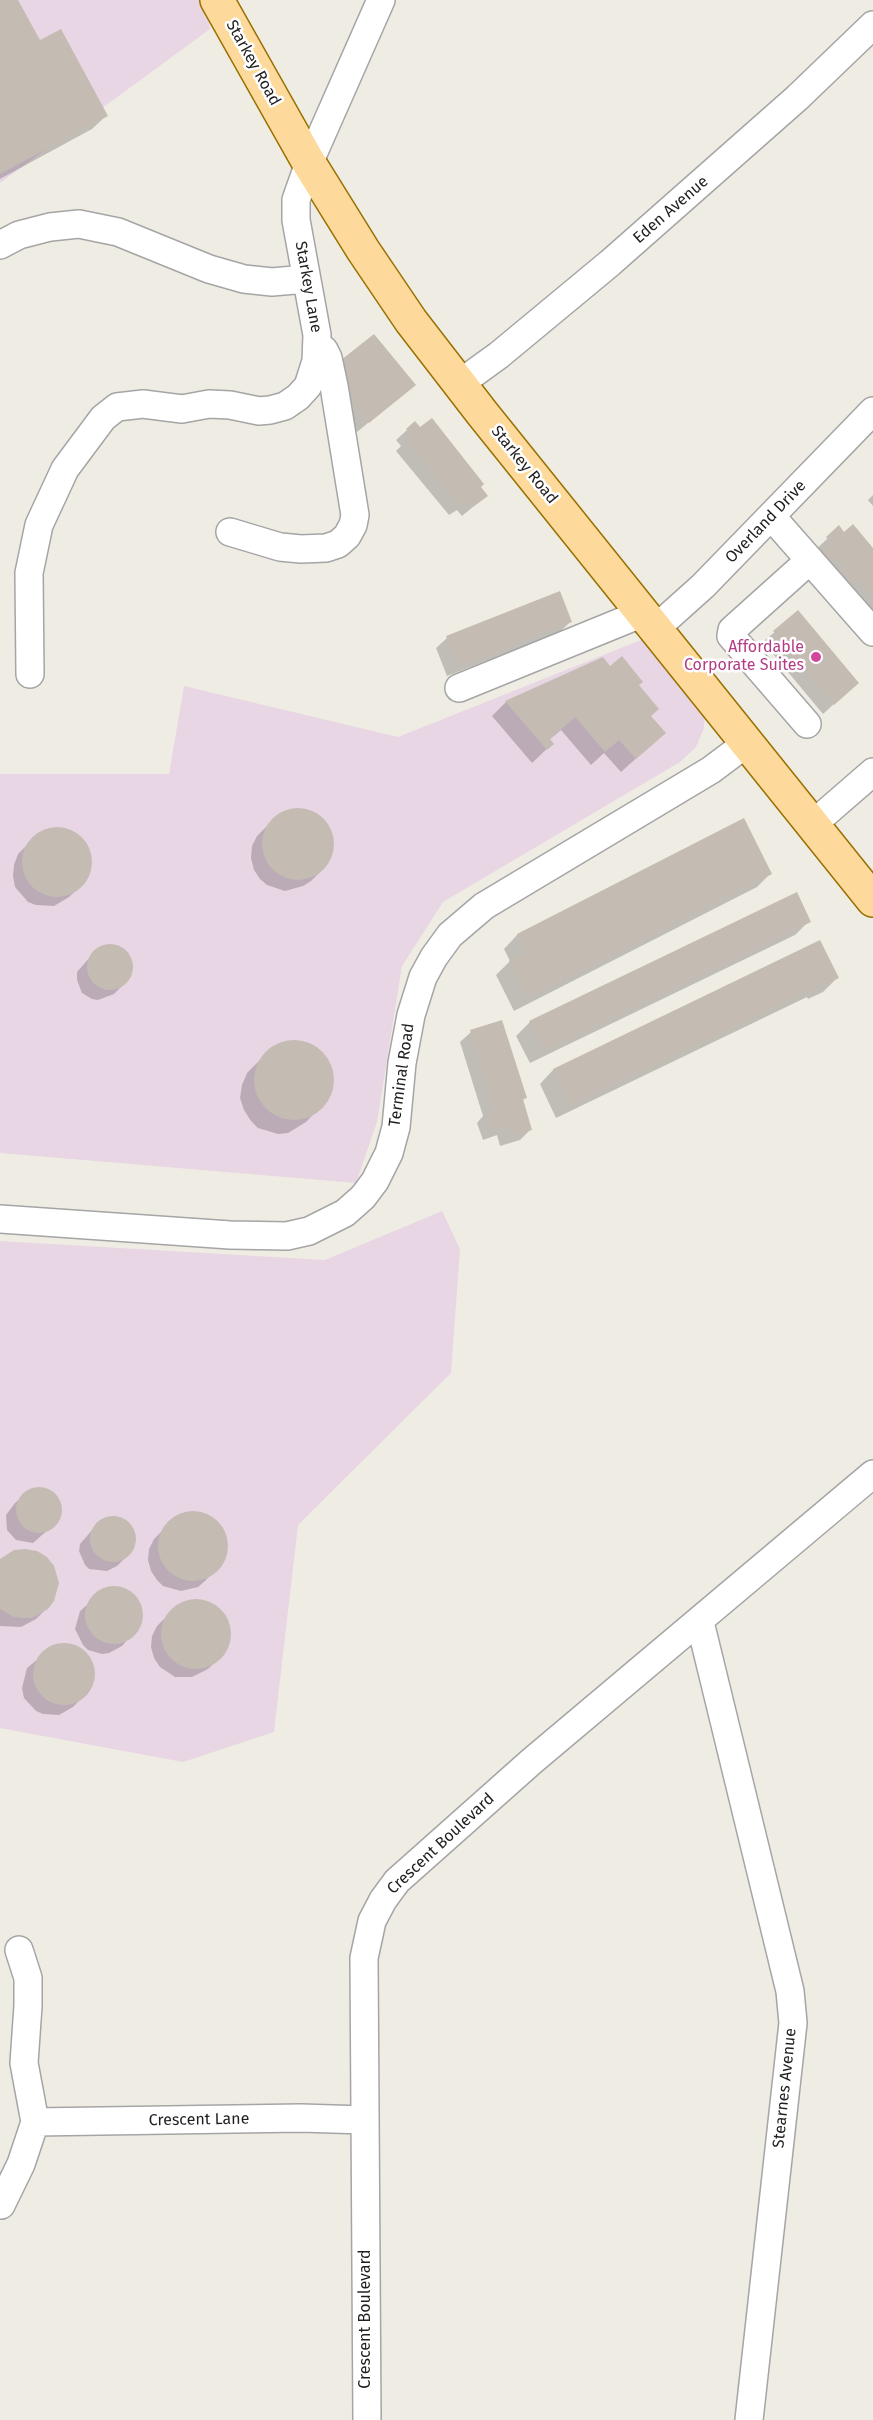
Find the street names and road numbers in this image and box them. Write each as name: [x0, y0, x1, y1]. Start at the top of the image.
street label: Starkey Road: [222, 17, 284, 109]
street label: Eden Avenue: [630, 172, 712, 248]
street label: Starkey Lane: [290, 240, 326, 334]
street label: Starkey Road: [487, 422, 561, 508]
street label: Overland Drive: [722, 477, 810, 567]
street label: Terminal Road: [385, 1022, 419, 1128]
street label: Crescent Boulevard: [384, 1789, 498, 1899]
street label: Stearnes Avenue: [769, 2027, 801, 2149]
street label: Crescent Lane: [149, 2110, 249, 2130]
street label: Crescent Boulevard: [356, 2249, 376, 2389]

